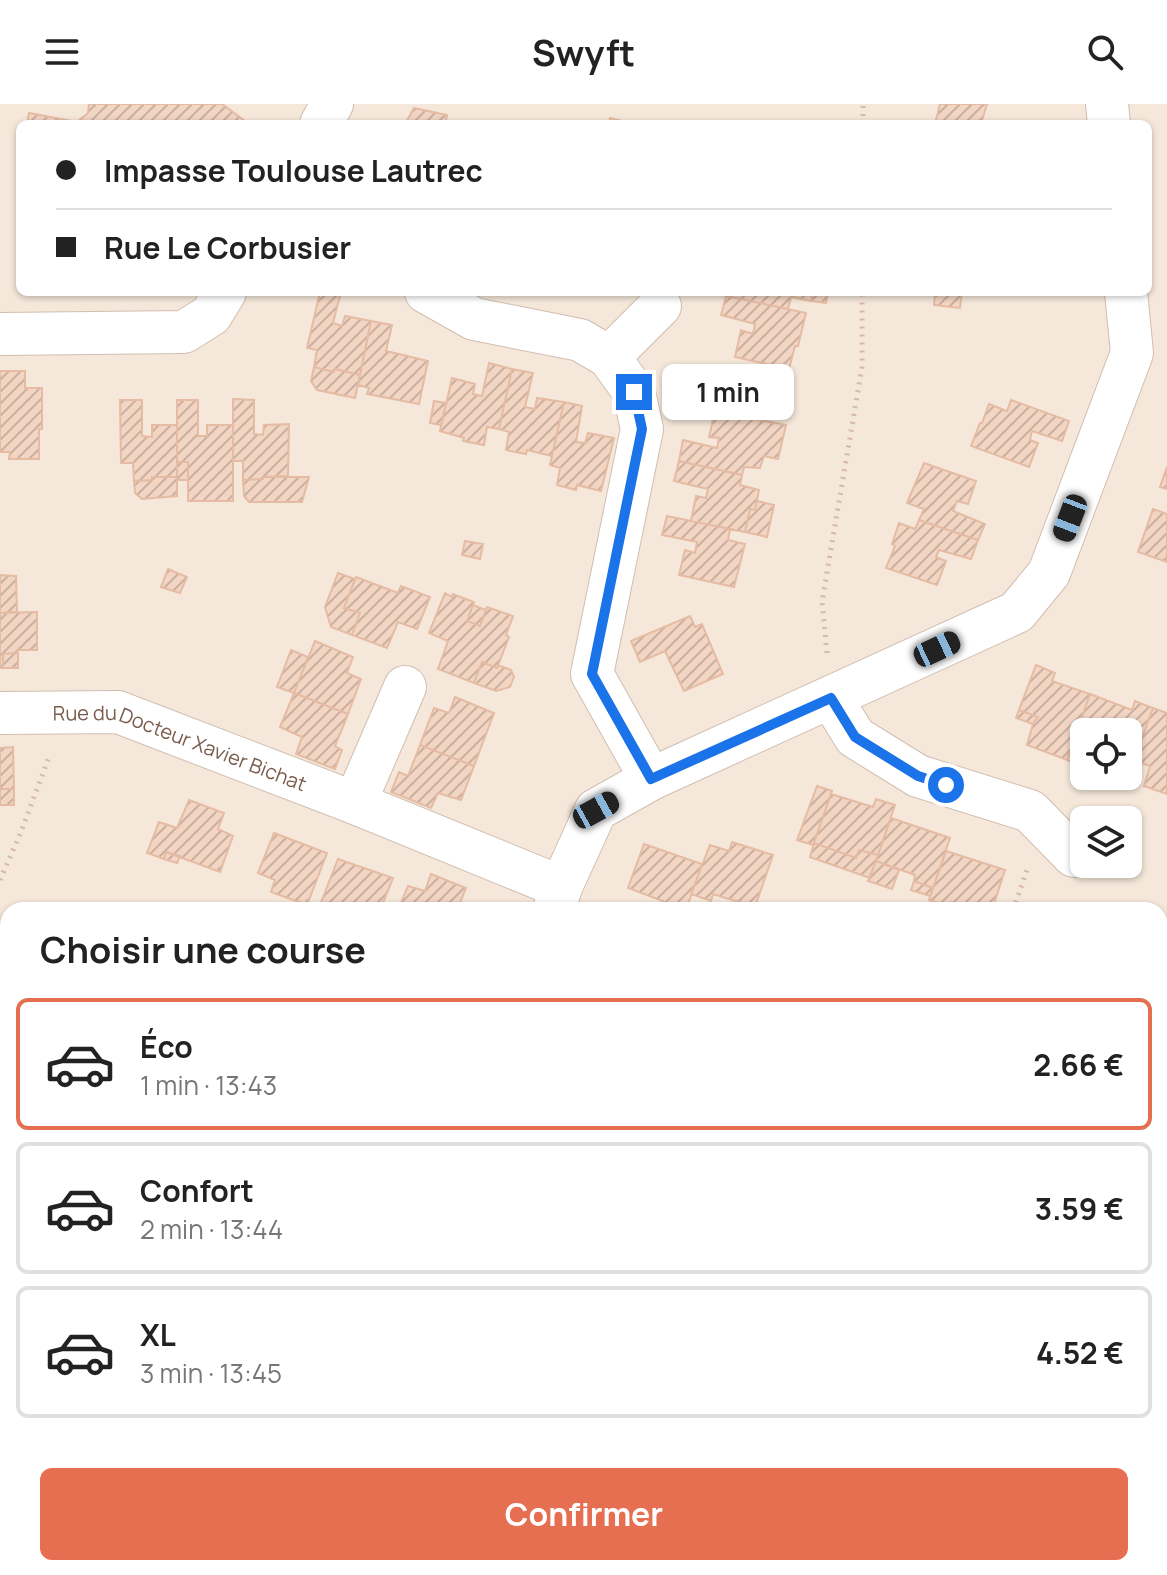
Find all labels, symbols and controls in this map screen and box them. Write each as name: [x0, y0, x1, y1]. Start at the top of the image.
text: Swyft: [532, 28, 635, 77]
icon: menu: [40, 30, 84, 74]
icon: search: [1083, 30, 1127, 74]
text: Impasse Toulouse Lautrec: [104, 150, 483, 191]
text: Rue Le Corbusier: [104, 227, 351, 268]
callout: 1 min: [662, 364, 794, 420]
route end: [616, 374, 652, 410]
text: 1 min: [696, 374, 760, 410]
car: [1050, 491, 1090, 545]
car: [910, 628, 964, 670]
street label: Rue du Docteur Xavier Bichat: [53, 699, 311, 797]
map controls: [1070, 718, 1142, 878]
button: locate: [1070, 718, 1142, 790]
route start: [928, 767, 964, 803]
car: [569, 788, 623, 832]
button: layers: [1070, 806, 1142, 878]
text: Choisir une course: [40, 925, 366, 974]
text: Éco: [140, 1026, 193, 1067]
icon: car: [44, 1028, 116, 1100]
text: 2.66 €: [1033, 1044, 1124, 1085]
text: 1 min · 13:43: [140, 1067, 277, 1103]
text: Confort: [140, 1170, 254, 1211]
icon: car: [44, 1172, 116, 1244]
text: 3.59 €: [1035, 1188, 1124, 1229]
text: 2 min · 13:44: [140, 1211, 283, 1247]
text: XL: [140, 1314, 176, 1355]
icon: car: [44, 1316, 116, 1388]
text: 4.52 €: [1036, 1332, 1124, 1373]
text: 3 min · 13:45: [140, 1355, 282, 1391]
button: Confirmer: [40, 1468, 1128, 1560]

